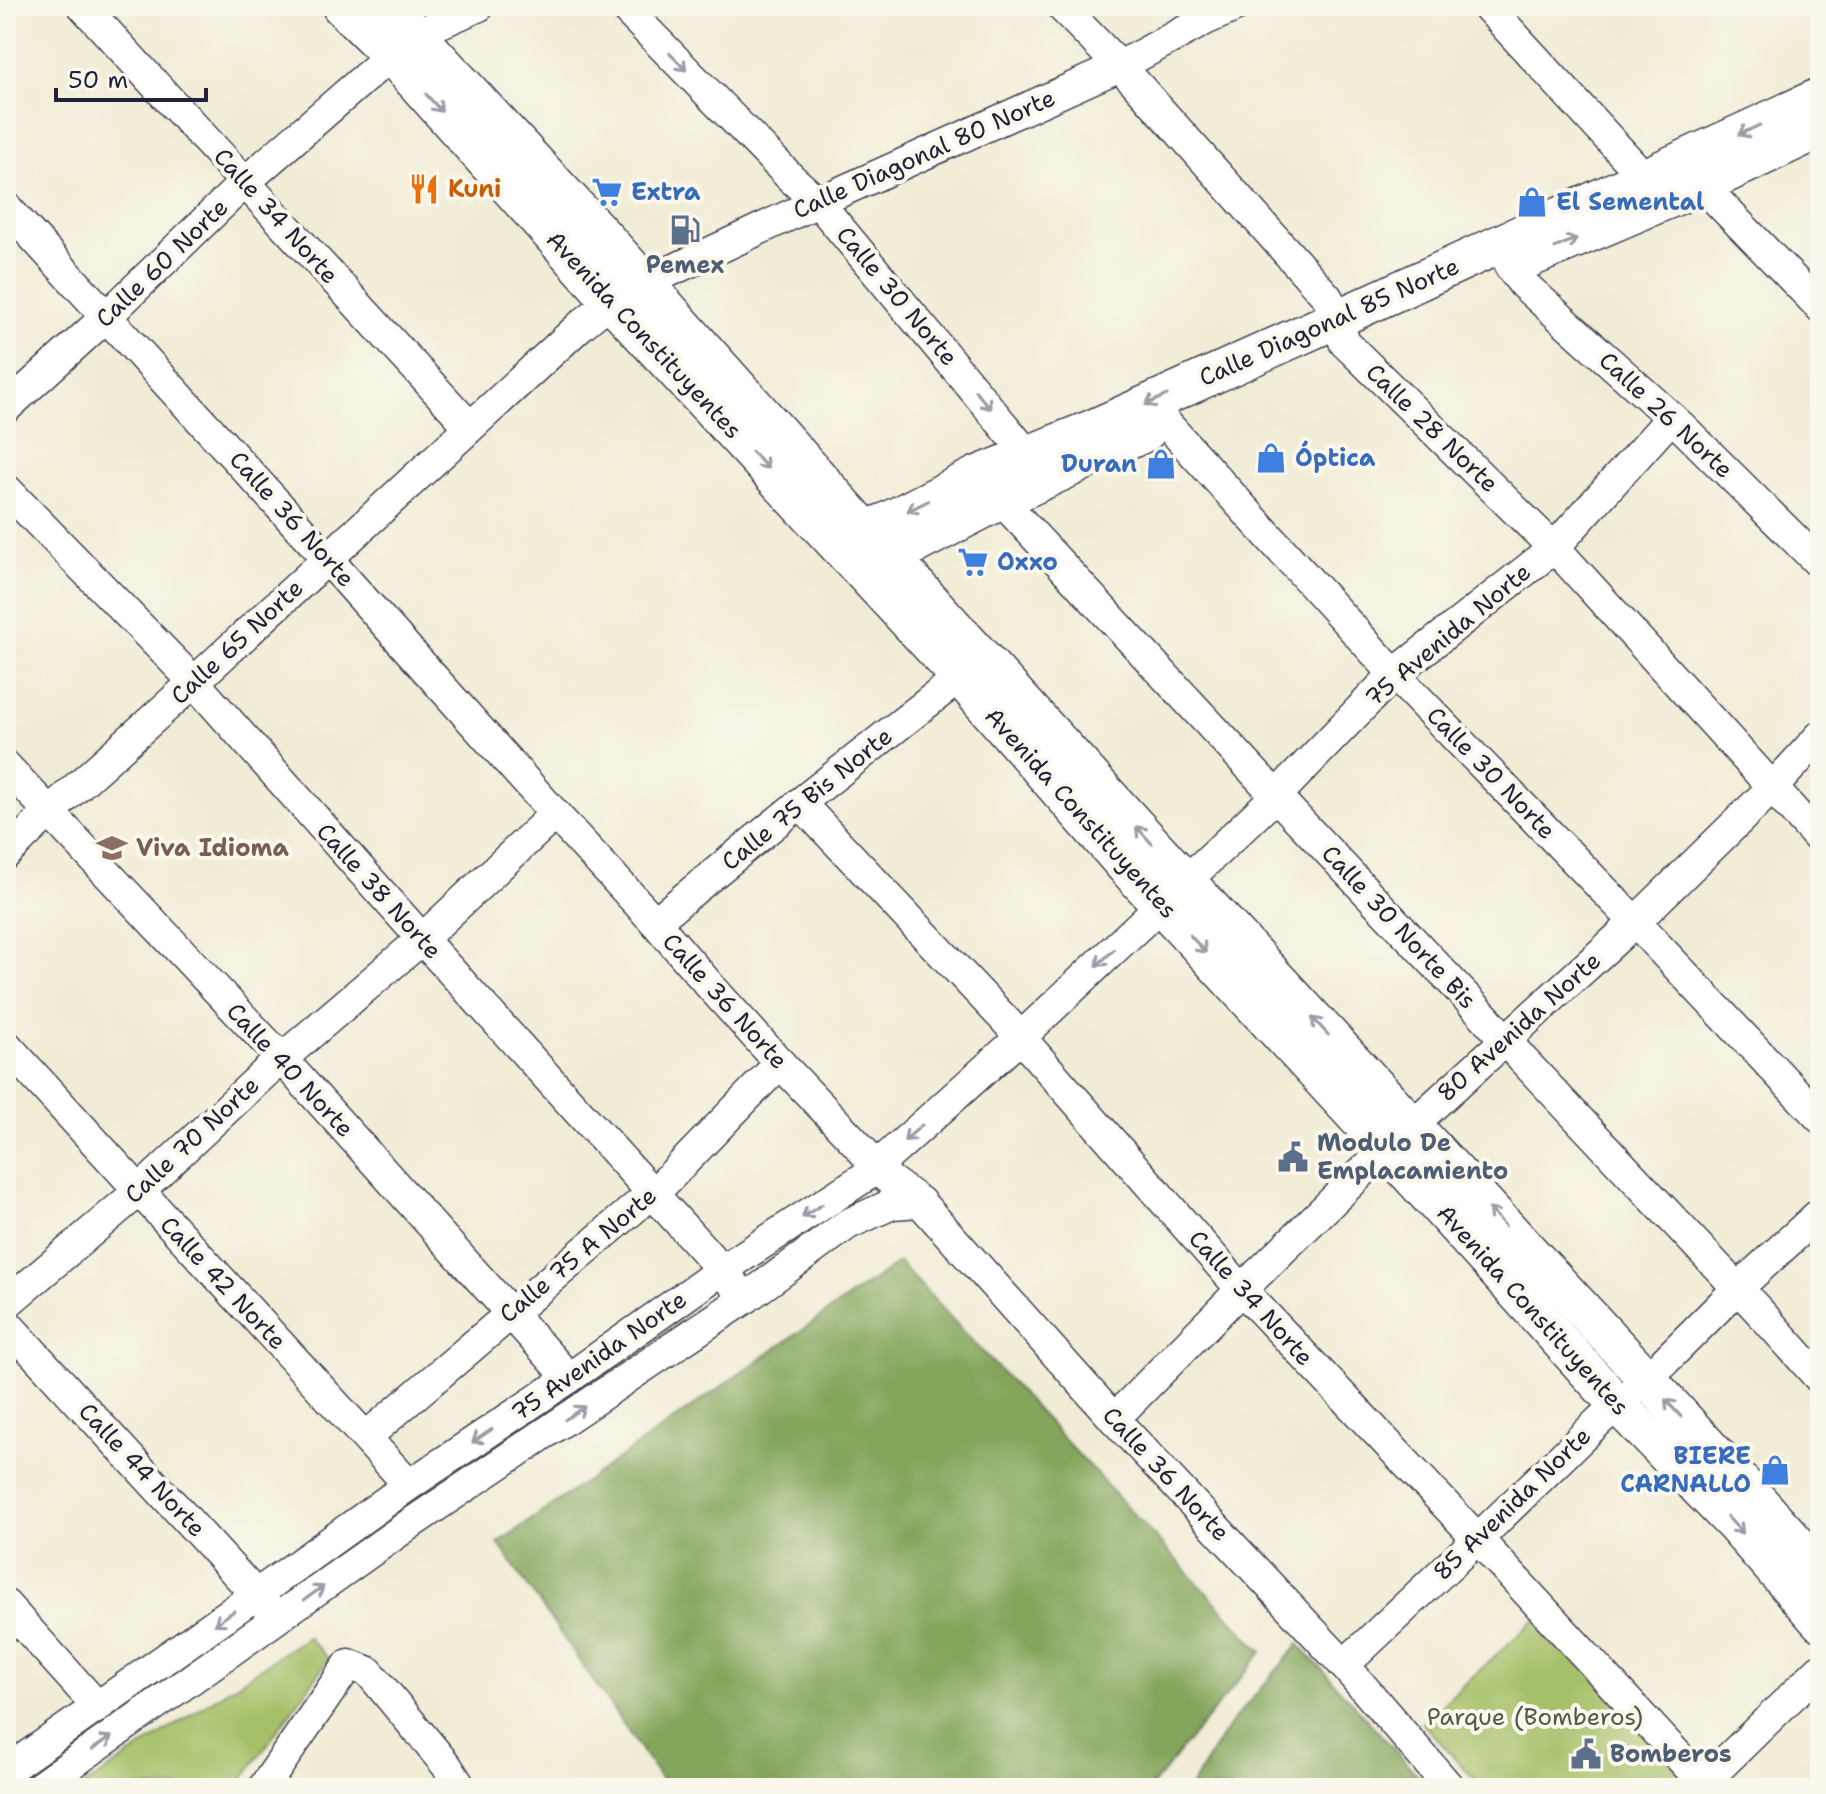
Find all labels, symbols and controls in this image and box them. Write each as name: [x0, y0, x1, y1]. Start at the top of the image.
scale bar: [56, 52, 206, 102]
one-way arrow: [668, 52, 687, 72]
text: 50 m: [68, 64, 128, 96]
street label: Calle Diagonal 80 Norte: [788, 82, 1060, 226]
one-way arrow: [424, 92, 442, 112]
one-way arrow: [1738, 123, 1762, 138]
street label: Calle 34 Norte: [206, 141, 346, 291]
restaurant icon: Kuni: [407, 172, 441, 206]
place label: Kuni: [448, 173, 501, 205]
supermarket icon: Extra: [590, 175, 624, 209]
place label: Extra: [631, 176, 701, 208]
shop icon: El Semental: [1515, 185, 1549, 219]
place label: El Semental: [1556, 186, 1704, 218]
street label: Calle 60 Norte: [89, 192, 235, 334]
fuel station icon: Pemex: [668, 213, 702, 247]
street label: Calle 30 Norte: [829, 220, 965, 372]
street label: Avenida Constituyentes: [539, 224, 749, 446]
one-way arrow: [1553, 235, 1578, 249]
place label: Pemex: [646, 249, 725, 281]
street label: Calle Diagonal 85 Norte: [1194, 250, 1464, 394]
street label: Calle 26 Norte: [1592, 345, 1740, 485]
street label: Calle 28 Norte: [1359, 357, 1505, 499]
one-way arrow: [974, 389, 992, 410]
one-way arrow: [1144, 393, 1168, 408]
place label: Óptica: [1295, 440, 1376, 474]
shop icon: Óptica: [1254, 441, 1288, 475]
street label: Calle 36 Norte: [222, 444, 362, 594]
shop icon: Duran: [1144, 447, 1178, 481]
place label: Duran: [1061, 448, 1137, 480]
one-way arrow: [750, 450, 768, 470]
one-way arrow: [907, 499, 931, 514]
supermarket icon: Oxxo: [956, 545, 990, 579]
place label: Oxxo: [997, 546, 1058, 578]
street label: 75 Avenida Norte: [1358, 556, 1538, 714]
street label: Calle 65 Norte: [164, 572, 310, 712]
street label: Calle 30 Norte: [1419, 700, 1563, 846]
street label: Avenida Constituyentes: [978, 701, 1184, 925]
street label: Calle 75 Bis Norte: [715, 720, 899, 878]
street label: Calle 38 Norte: [309, 816, 449, 966]
one-way arrow: [1135, 825, 1154, 845]
school or university icon: Viva Idioma: [95, 831, 129, 865]
place label: Viva Idioma: [136, 832, 289, 864]
street label: Calle 30 Norte Bis: [1315, 838, 1483, 1016]
street label: Calle 36 Norte: [655, 926, 795, 1076]
one-way arrow: [1188, 933, 1206, 953]
street label: 80 Avenida Norte: [1430, 945, 1608, 1109]
one-way arrow: [1095, 948, 1115, 967]
street label: Calle 40 Norte: [219, 996, 361, 1144]
one-way arrow: [1312, 1017, 1330, 1037]
street label: Calle 70 Norte: [118, 1069, 266, 1211]
one-way arrow: [903, 1123, 923, 1141]
place label: Modulo De Emplacamiento: [1317, 1127, 1508, 1187]
public building icon: Modulo De Emplacamiento: [1276, 1140, 1310, 1174]
street label: Calle 75 A Norte: [493, 1180, 663, 1330]
street label: Avenida Constituyentes: [1430, 1198, 1636, 1422]
one-way arrow: [802, 1202, 824, 1219]
one-way arrow: [1487, 1207, 1506, 1227]
street label: Calle 42 Norte: [153, 1209, 293, 1357]
street label: Calle 34 Norte: [1181, 1223, 1321, 1373]
street label: 75 Avenida Norte: [505, 1283, 693, 1429]
street label: Calle 44 Norte: [71, 1396, 213, 1544]
one-way arrow: [1664, 1398, 1683, 1418]
street label: Calle 36 Norte: [1095, 1400, 1237, 1548]
one-way arrow: [563, 1405, 585, 1422]
street label: 85 Avenida Norte: [1426, 1420, 1598, 1588]
one-way arrow: [471, 1428, 494, 1444]
place label: BIERE CARNALLO: [1620, 1440, 1751, 1500]
shop icon: BIERE CARNALLO: [1758, 1453, 1792, 1487]
one-way arrow: [1725, 1515, 1743, 1535]
one-way arrow: [303, 1584, 325, 1601]
one-way arrow: [213, 1610, 235, 1626]
park label: Parque (Bomberos): [1427, 1701, 1643, 1733]
one-way arrow: [91, 1735, 113, 1751]
public building icon: Bomberos: [1569, 1737, 1603, 1771]
place label: Bomberos: [1610, 1738, 1732, 1770]

